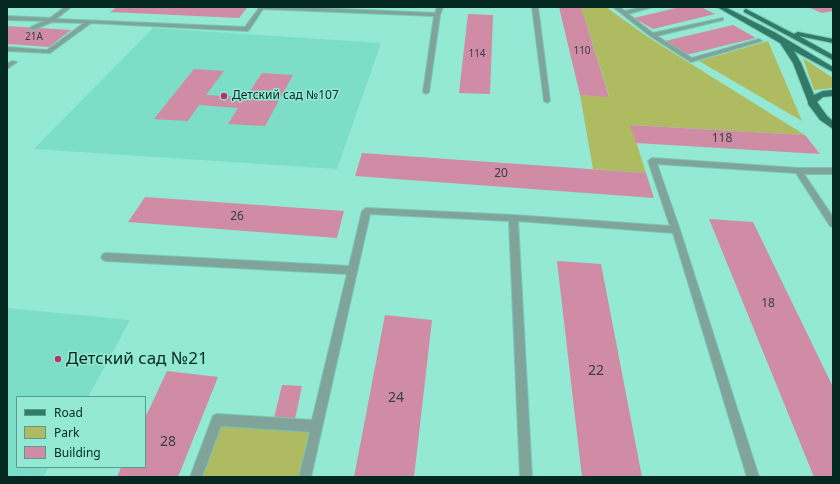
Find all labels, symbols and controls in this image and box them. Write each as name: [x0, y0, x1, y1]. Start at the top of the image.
house number: 21А: [25, 31, 43, 43]
house number: 110: [573, 45, 591, 57]
house number: 114: [468, 48, 486, 60]
place label: Детский сад №107: [232, 89, 339, 103]
marker: Детский сад №107: [219, 91, 229, 101]
house number: 118: [712, 132, 732, 146]
house number: 20: [494, 167, 508, 181]
house number: 26: [230, 210, 244, 224]
house number: 18: [761, 297, 775, 311]
place label: Детский сад №21: [66, 349, 208, 369]
marker: Детский сад №21: [53, 354, 63, 364]
house number: 22: [588, 363, 604, 379]
house number: 24: [388, 390, 404, 406]
legend: [16, 396, 146, 468]
text: Road: [54, 404, 83, 421]
text: Park: [54, 424, 79, 441]
house number: 28: [160, 434, 176, 450]
text: Building: [54, 444, 101, 461]

